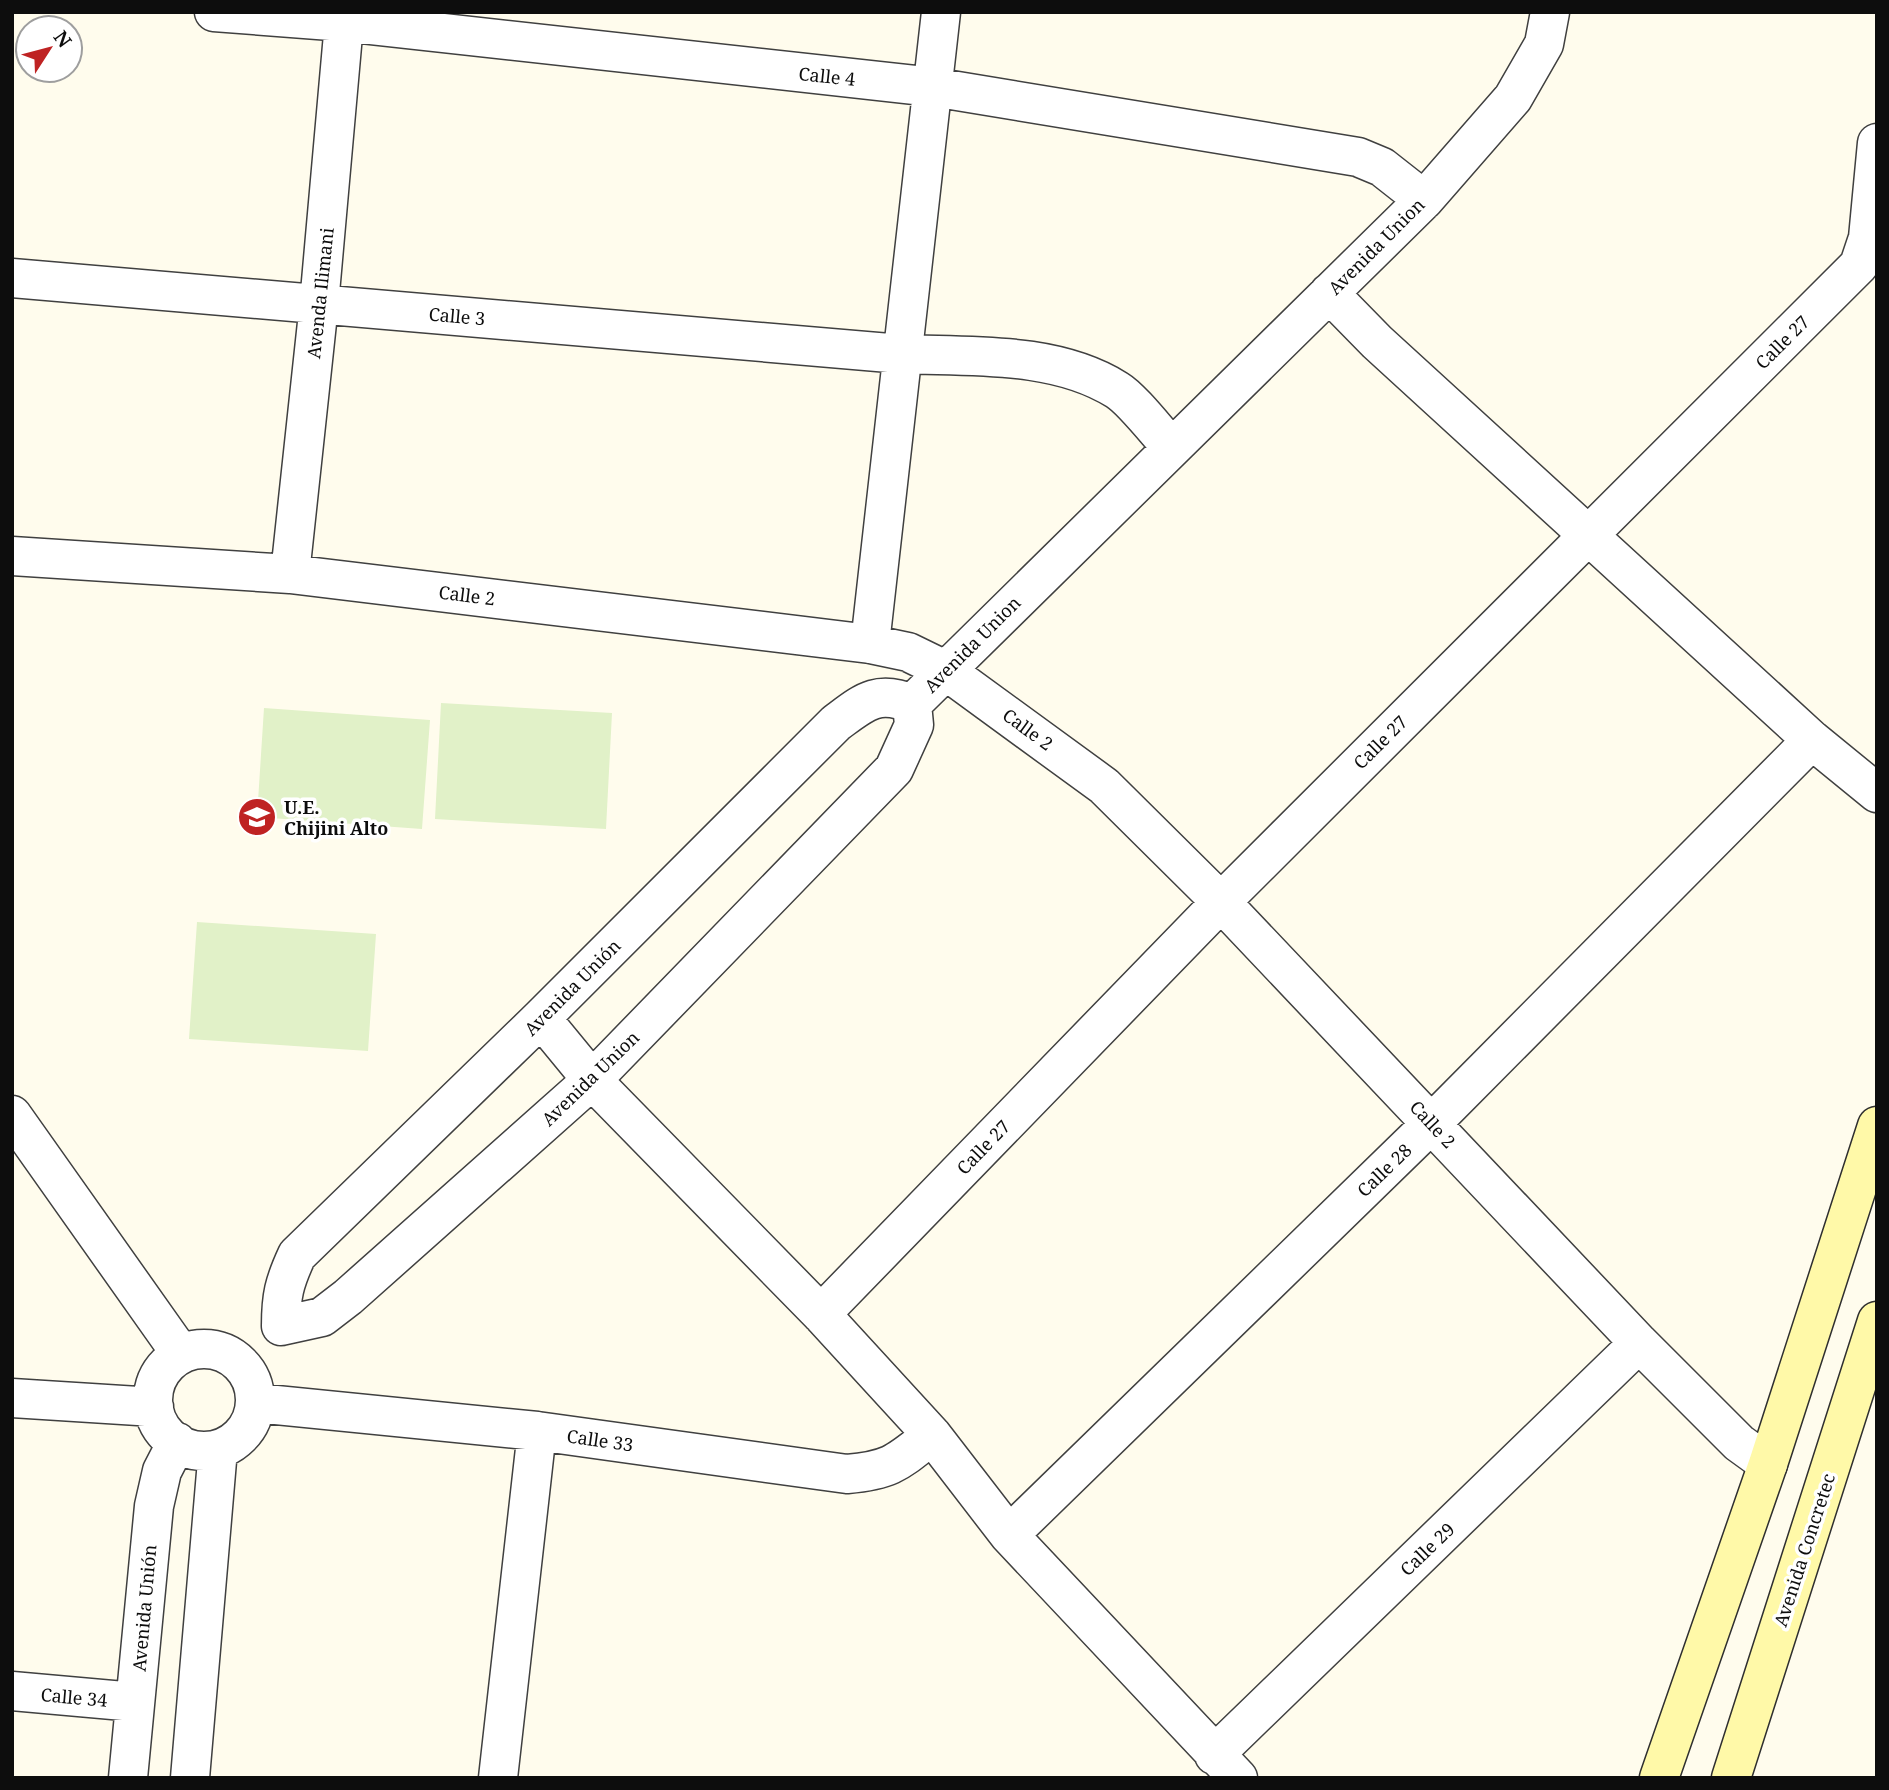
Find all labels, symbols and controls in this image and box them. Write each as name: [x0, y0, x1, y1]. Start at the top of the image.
north arrow: [14, 14, 84, 84]
text: N: [48, 25, 78, 53]
street label: Calle 4: [798, 61, 856, 91]
street label: Avenida Union: [1323, 192, 1430, 299]
street label: Avenda Ilimani: [301, 226, 339, 360]
street label: Calle 3: [428, 302, 486, 330]
street label: Calle 27: [1750, 310, 1814, 374]
street label: Calle 2: [437, 580, 497, 610]
street label: Avenida Union: [919, 590, 1026, 697]
street label: Calle 2: [998, 703, 1058, 755]
street label: Calle 27: [1348, 710, 1412, 774]
place label: U.E. Chijini Alto: [284, 795, 388, 840]
school or university icon: U.E. Chijini Alto: [236, 796, 278, 838]
street label: Avenida Unión: [519, 933, 626, 1040]
street label: Avenida Union: [536, 1025, 644, 1131]
street label: Calle 2: [1405, 1095, 1461, 1153]
street label: Calle 27: [951, 1115, 1015, 1179]
street label: Calle 28: [1352, 1138, 1416, 1202]
street label: Calle 33: [565, 1423, 635, 1457]
street label: Avenida Concretec: [1768, 1470, 1840, 1630]
street label: Calle 29: [1395, 1517, 1459, 1581]
street label: Avenida Unión: [127, 1543, 162, 1672]
street label: Calle 34: [40, 1682, 108, 1712]

